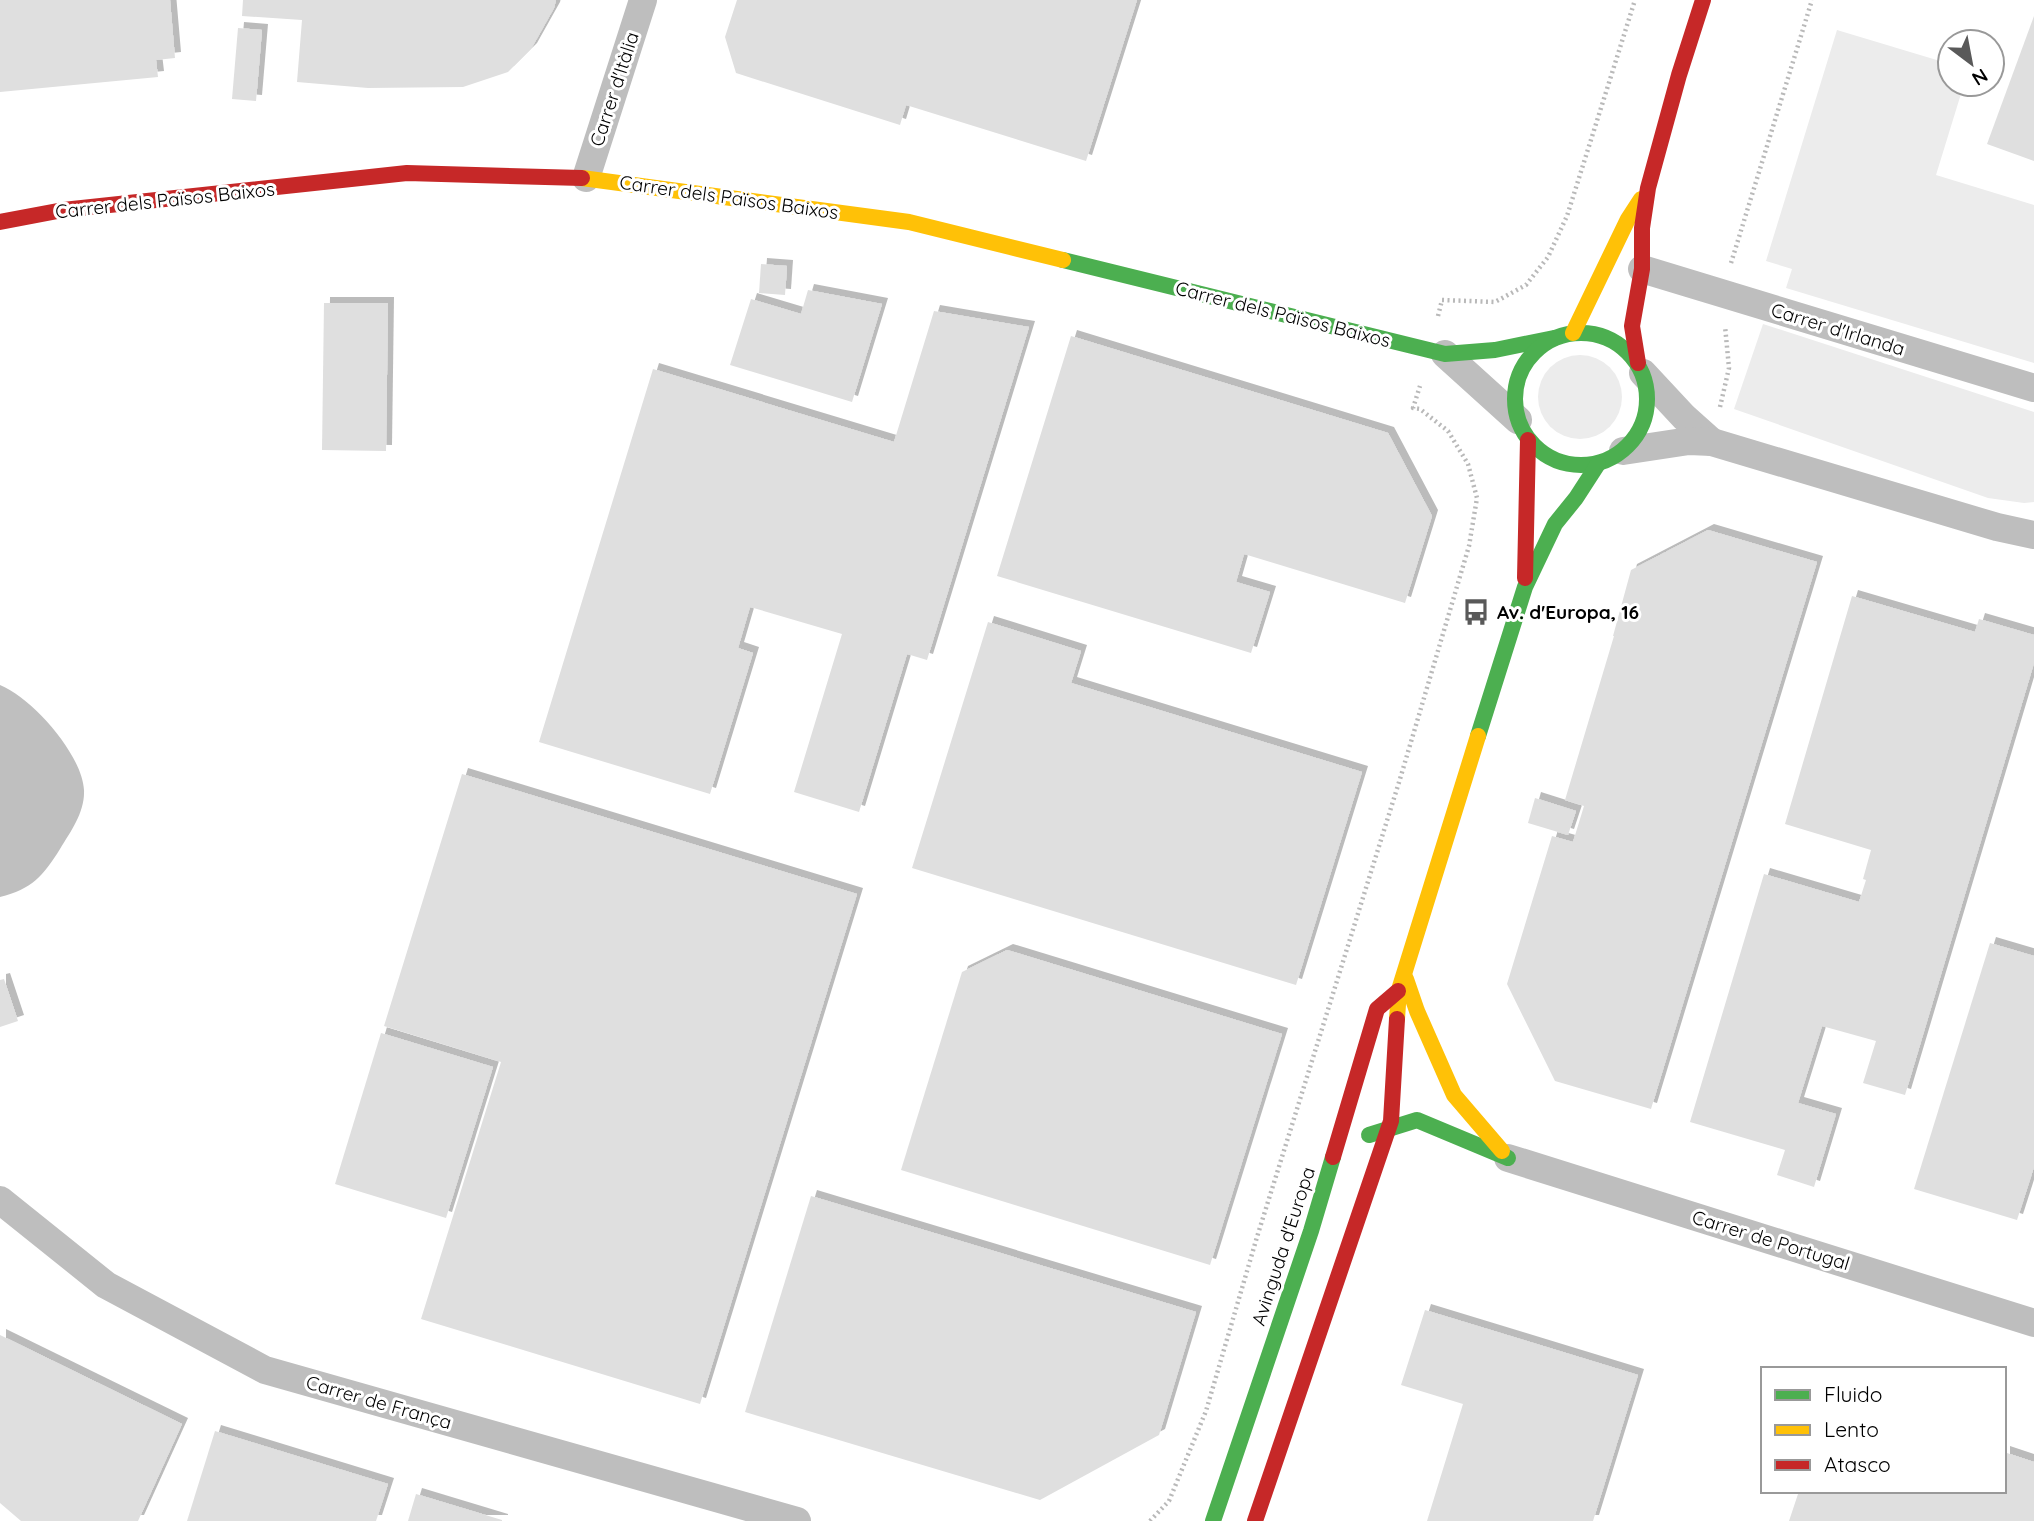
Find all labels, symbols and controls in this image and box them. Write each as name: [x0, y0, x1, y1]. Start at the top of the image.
north arrow: [1936, 28, 2006, 98]
street label: Carrer d'Itàlia: [584, 29, 644, 149]
text: N: [1968, 64, 1992, 91]
street label: Carrer dels Països Baixos: [618, 170, 840, 224]
street label: Carrer dels Països Baixos: [54, 177, 276, 223]
street label: Carrer dels Països Baixos: [1173, 276, 1393, 352]
street label: Carrer d'Irlanda: [1768, 297, 1908, 361]
bus stop icon: Av. d'Europa, 16: [1461, 597, 1491, 627]
place label: Av. d'Europa, 16: [1497, 600, 1639, 624]
street label: Avinguda d'Europa: [1246, 1164, 1320, 1328]
street label: Carrer de Portugal: [1689, 1205, 1853, 1275]
legend: [1761, 1367, 2006, 1493]
street label: Carrer de França: [303, 1370, 455, 1434]
text: Fluido: [1824, 1381, 1882, 1407]
text: Lento: [1824, 1416, 1879, 1442]
text: Atasco: [1824, 1451, 1891, 1477]

